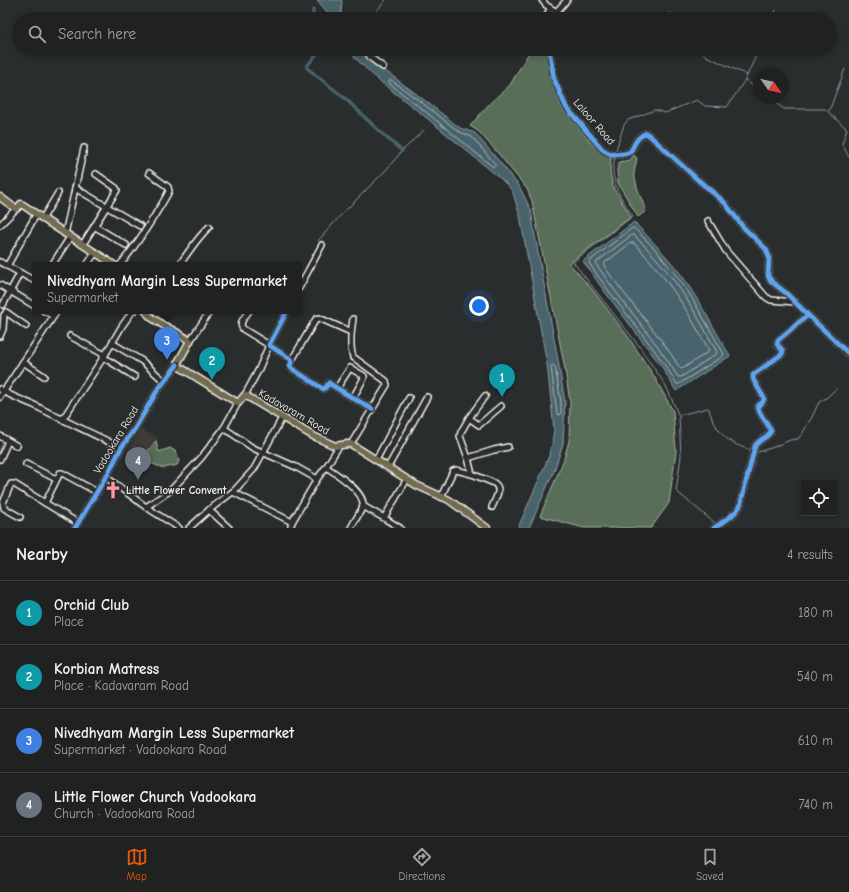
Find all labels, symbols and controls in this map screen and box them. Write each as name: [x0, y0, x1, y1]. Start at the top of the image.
search box: [12, 12, 837, 56]
icon: search: [26, 23, 48, 45]
text: Search here: [58, 25, 136, 43]
north arrow: [753, 68, 789, 104]
street label: Laloor Road: [570, 96, 618, 148]
popup: [32, 262, 302, 314]
text: Nivedhyam Margin Less Supermarket: [47, 272, 287, 290]
text: Supermarket: [47, 290, 118, 305]
your location: [469, 296, 489, 316]
pin: 3: [154, 327, 180, 360]
pin: 2: [199, 347, 225, 380]
pin: 1: [489, 364, 515, 397]
street label: Kadavaram Road: [256, 386, 332, 438]
street label: Vadookara Road: [91, 404, 141, 476]
pin: 4: [125, 447, 151, 480]
church icon: Little Flower Convent: [103, 480, 123, 500]
map controls: [801, 480, 837, 516]
button: locate: [801, 480, 837, 516]
place label: Little Flower Convent: [126, 484, 227, 497]
text: Nearby: [16, 545, 67, 564]
text: 4 results: [787, 547, 833, 562]
text: Orchid Club: [54, 596, 129, 614]
text: 1: [26, 605, 32, 620]
text: 180 m: [798, 605, 833, 620]
text: Place: [54, 614, 84, 629]
text: Korbian Matress: [54, 660, 159, 678]
text: 2: [26, 669, 32, 684]
text: 540 m: [797, 669, 833, 684]
text: Place · Kadavaram Road: [54, 678, 189, 693]
text: Nivedhyam Margin Less Supermarket: [54, 724, 294, 742]
text: 3: [26, 733, 32, 748]
text: 610 m: [798, 733, 833, 748]
text: Supermarket · Vadookara Road: [54, 742, 227, 757]
text: Little Flower Church Vadookara: [54, 788, 256, 806]
text: 4: [26, 797, 32, 812]
text: 740 m: [799, 797, 833, 812]
text: Church · Vadookara Road: [54, 806, 195, 821]
tab: Map: [126, 846, 148, 883]
tab: Directions: [399, 846, 445, 883]
tab: Saved: [696, 846, 723, 883]

